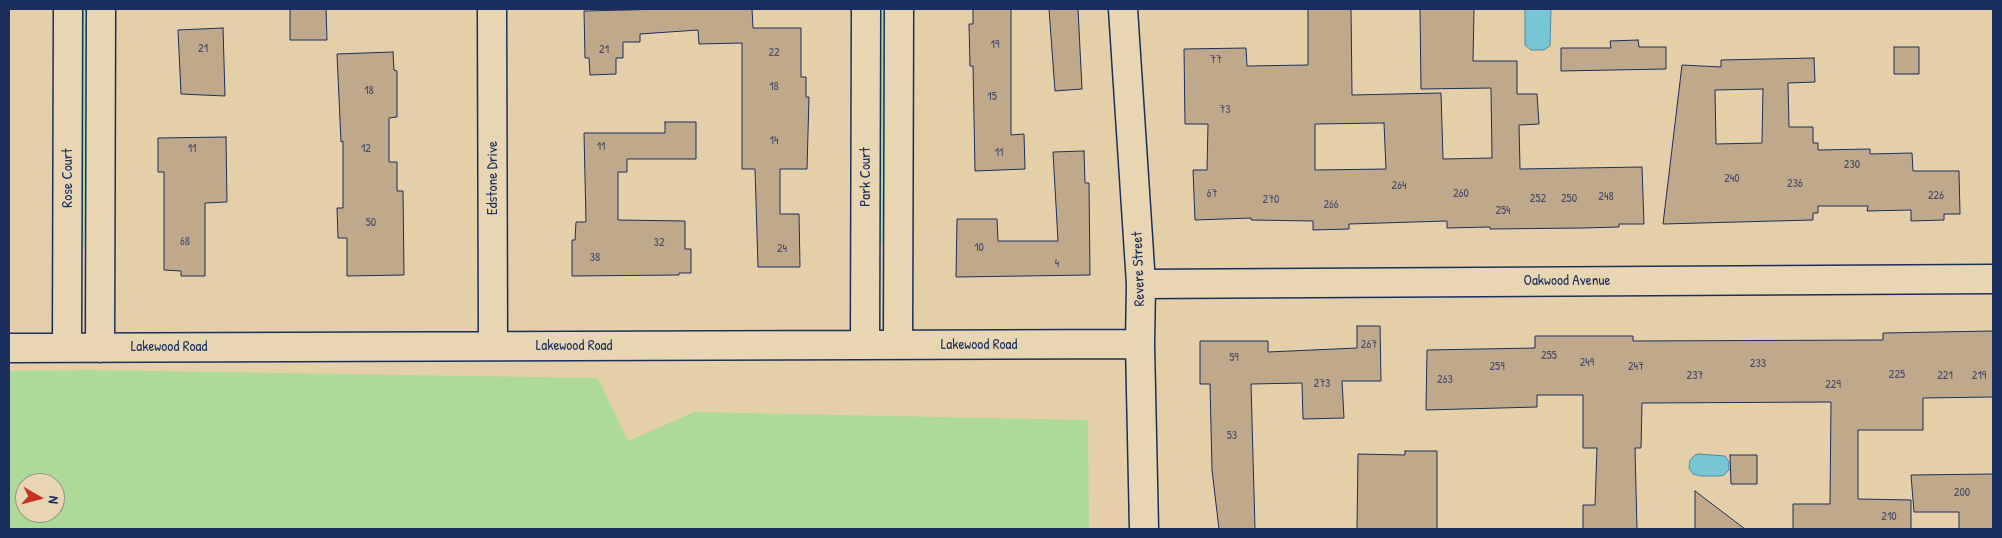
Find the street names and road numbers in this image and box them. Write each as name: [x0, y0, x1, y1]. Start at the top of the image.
street label: Edstone Drive: [484, 141, 502, 215]
street label: Park Court: [857, 147, 875, 207]
street label: Rose Court: [59, 148, 77, 208]
street label: Revere Street: [1129, 231, 1149, 307]
street label: Oakwood Avenue: [1524, 272, 1610, 290]
street label: Lakewood Road: [941, 336, 1017, 354]
street label: Lakewood Road: [536, 337, 612, 355]
street label: Lakewood Road: [131, 338, 207, 356]

